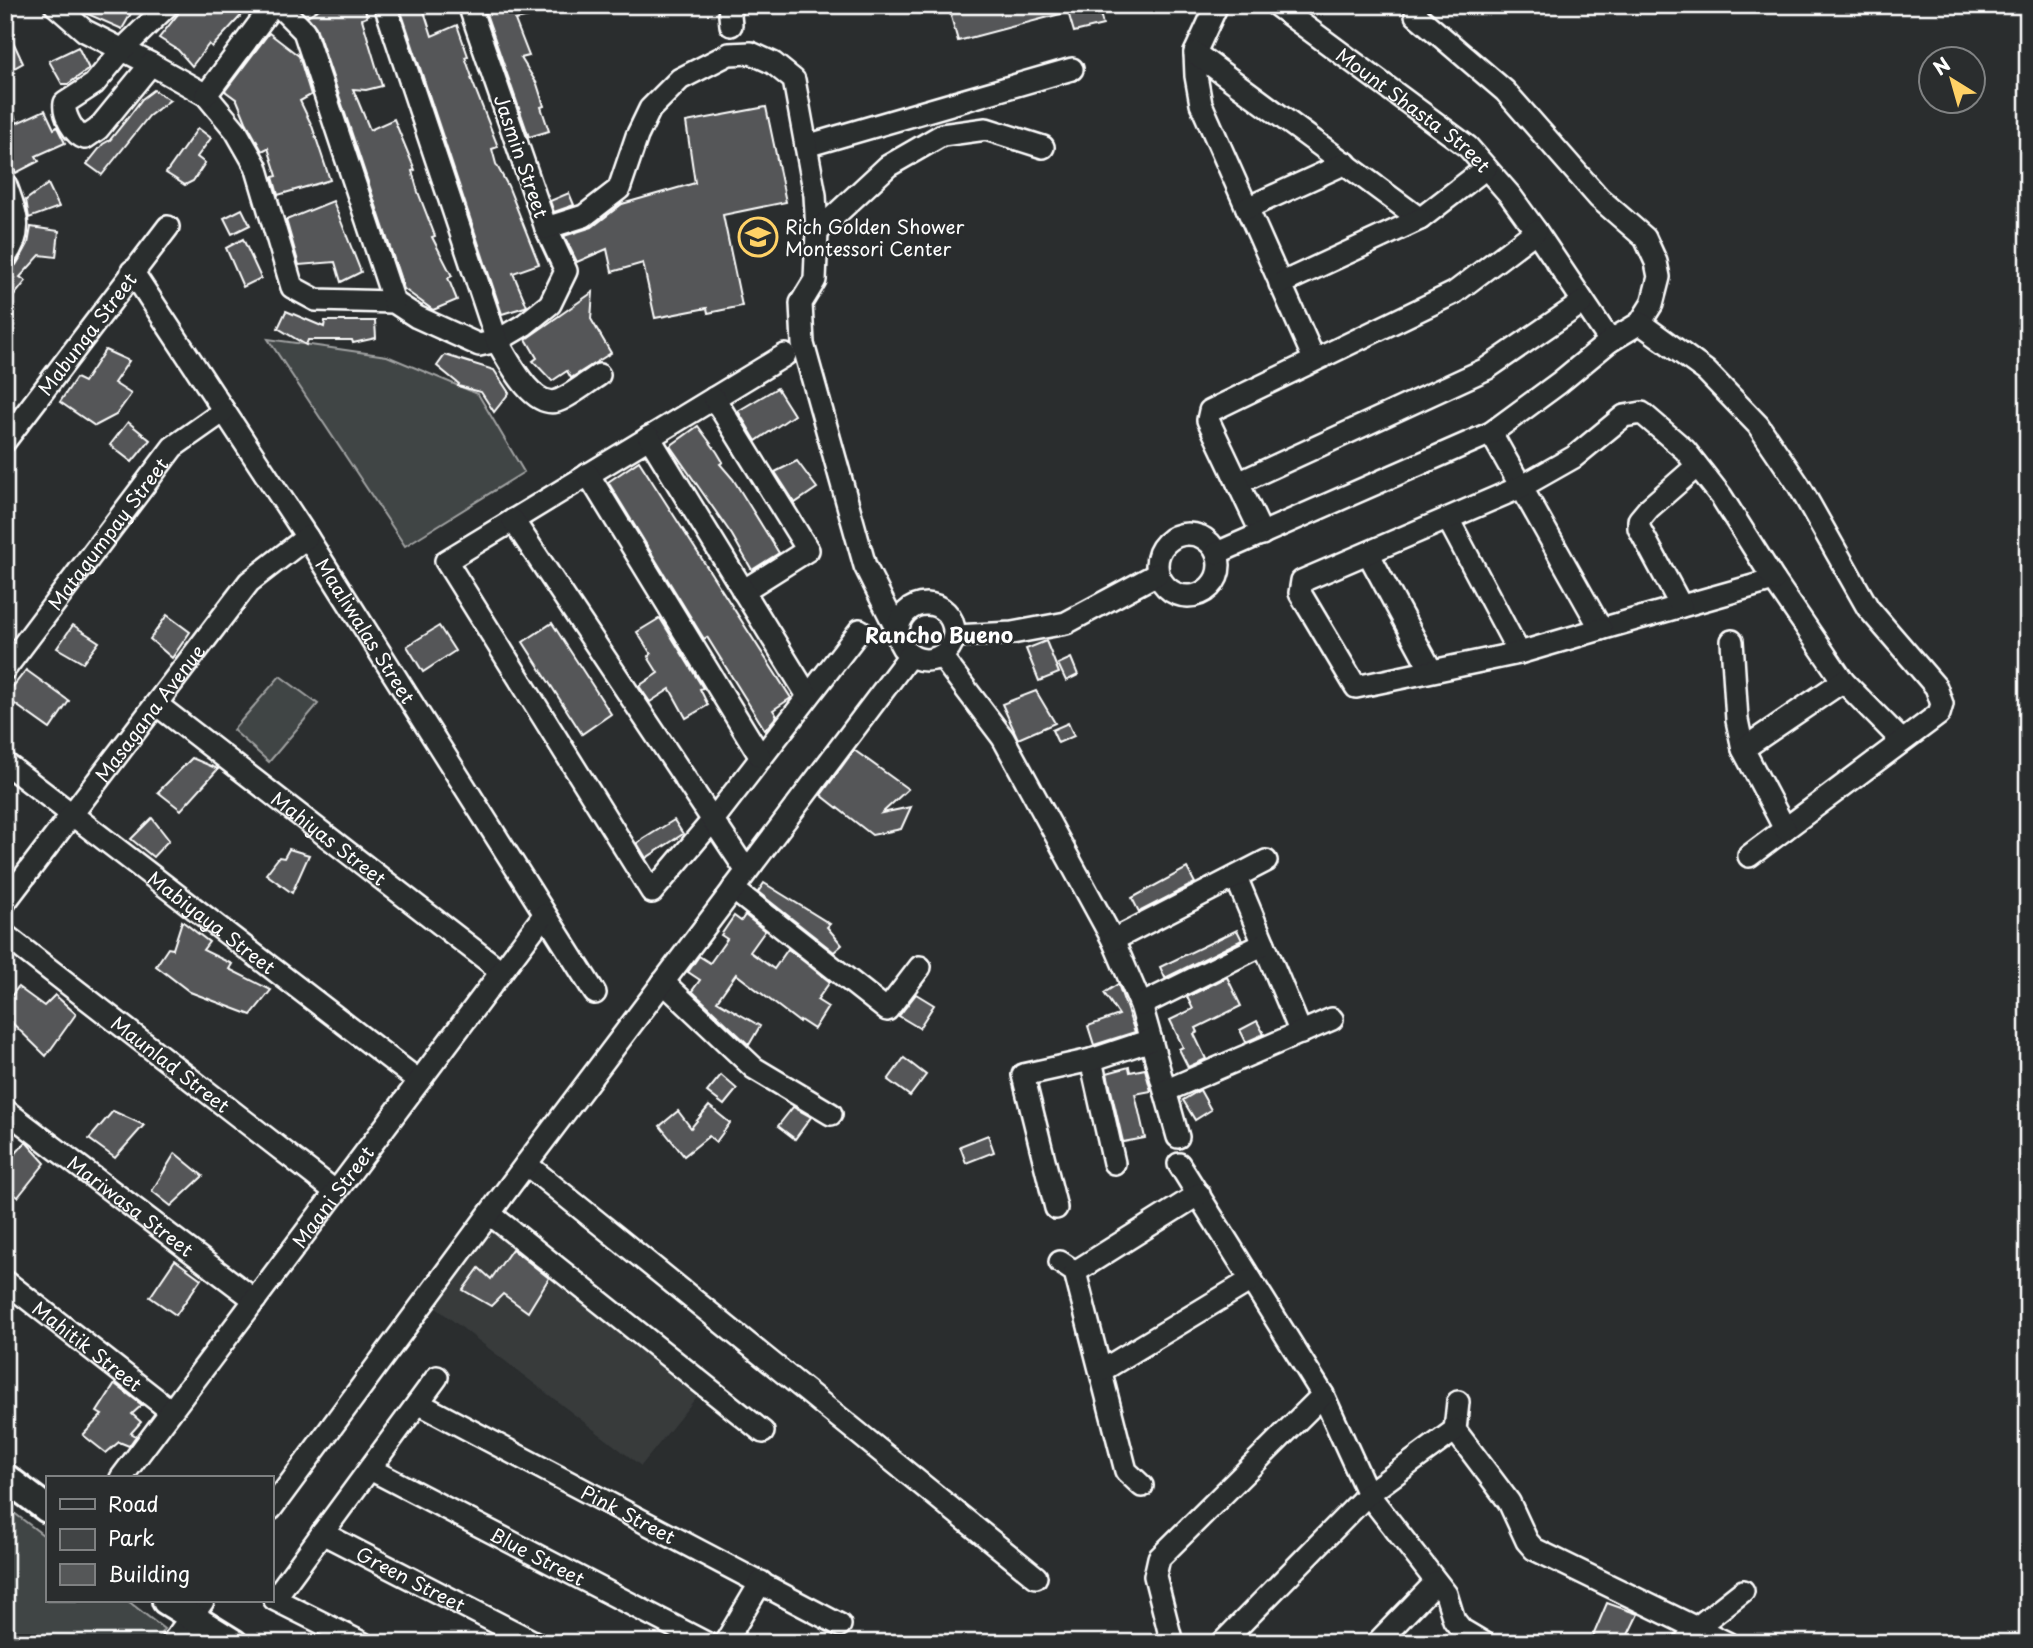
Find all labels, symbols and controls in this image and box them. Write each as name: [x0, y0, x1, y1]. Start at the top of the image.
street label: Mount Shasta Street: [1331, 40, 1498, 178]
north arrow: [1918, 46, 1988, 116]
text: N: [1927, 50, 1956, 81]
street label: Jasmin Street: [488, 91, 556, 222]
place label: Rich Golden Shower Montessori Center: [785, 212, 965, 262]
school or university icon: Rich Golden Shower Montessori Center: [737, 216, 779, 258]
street label: Mabunga Street: [31, 266, 143, 401]
street label: Matagumpay Street: [41, 451, 175, 616]
street label: Maaliwalas Street: [310, 552, 423, 709]
district label: Rancho Bueno: [865, 618, 1013, 650]
street label: Masagana Avenue: [88, 638, 211, 787]
street label: Mahiyas Street: [266, 784, 393, 892]
street label: Mabiyaya Street: [142, 864, 282, 980]
street label: Maunlad Street: [106, 1009, 236, 1119]
street label: Maani Street: [285, 1140, 380, 1253]
street label: Mariwasa Street: [62, 1149, 200, 1263]
street label: Mahitik Street: [27, 1294, 149, 1398]
legend: [46, 1476, 273, 1602]
street label: Pink Street: [577, 1477, 681, 1550]
text: Road: [108, 1487, 159, 1519]
street label: Blue Street: [486, 1520, 590, 1592]
text: Park: [108, 1521, 155, 1553]
street label: Green Street: [352, 1539, 471, 1619]
text: Building: [108, 1557, 190, 1589]

